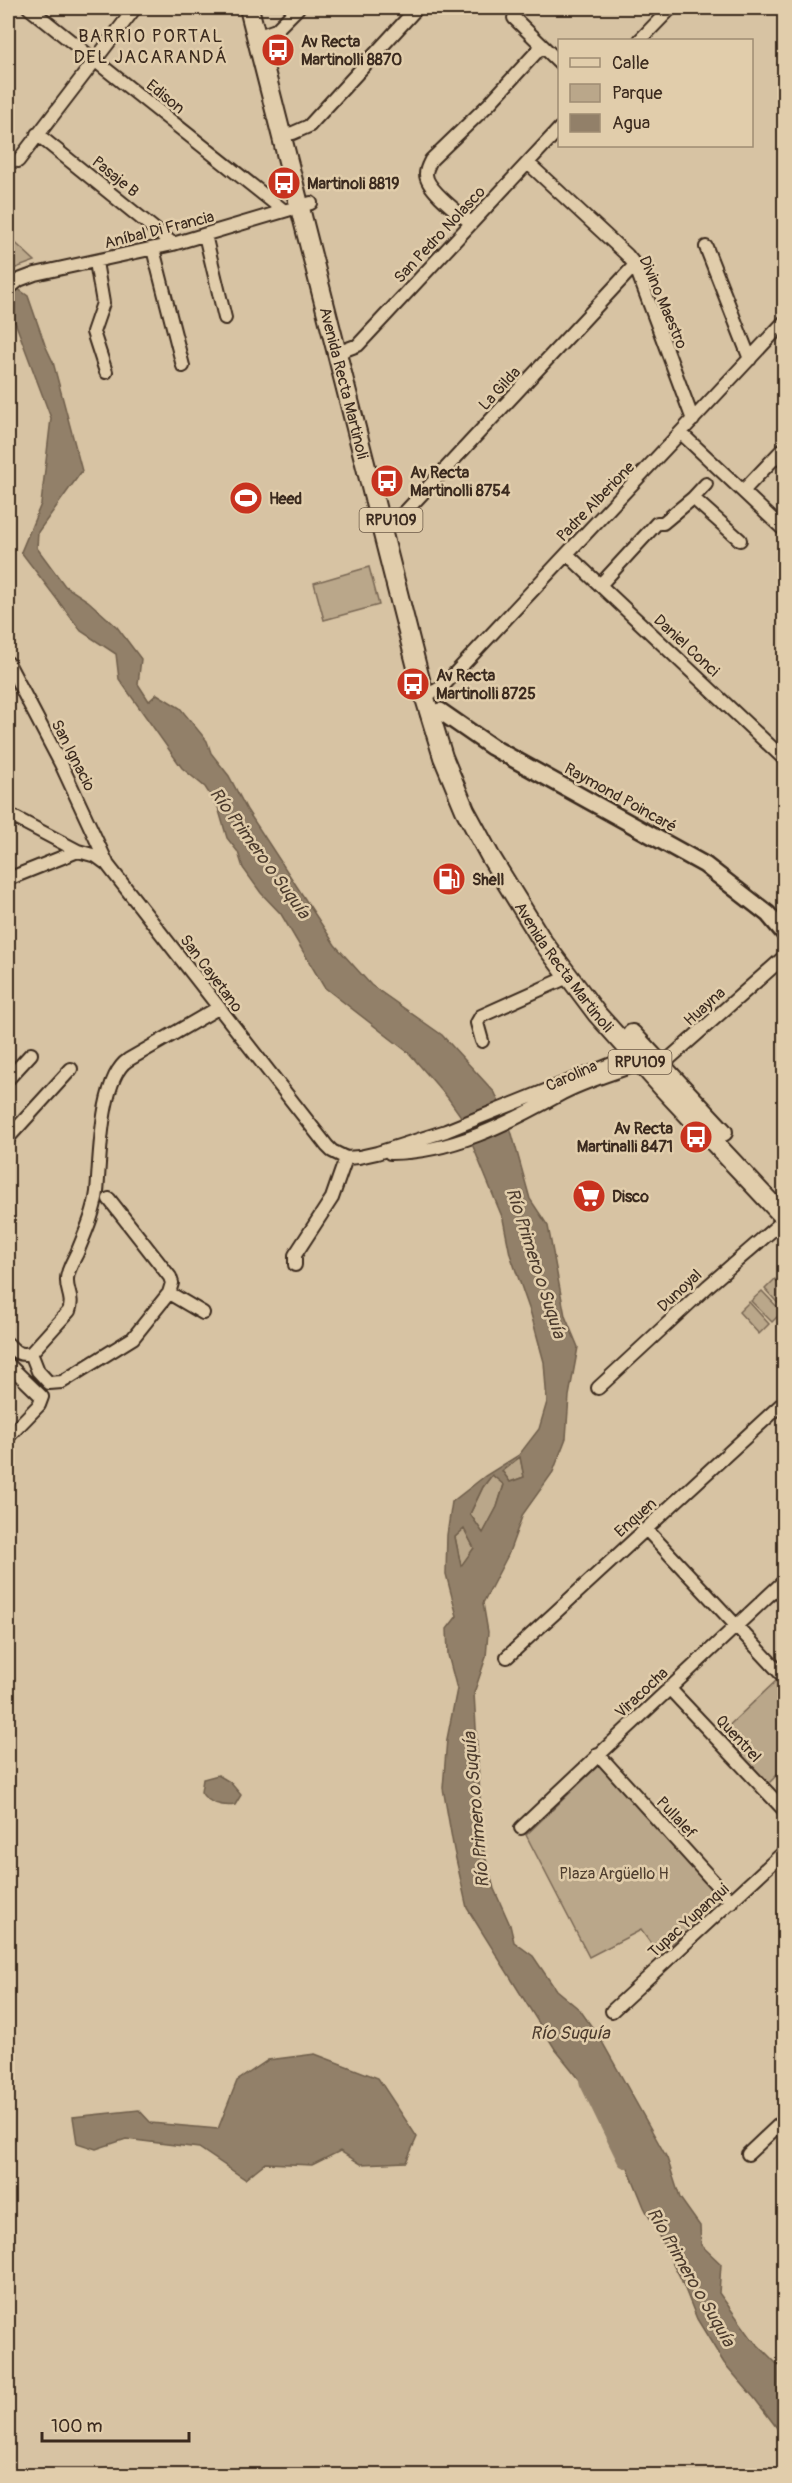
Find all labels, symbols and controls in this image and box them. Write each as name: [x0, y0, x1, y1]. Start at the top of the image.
district label: BARRIO PORTAL DEL JACARANDÁ: [74, 25, 228, 69]
bus stop icon: Av Recta Martinolli 8870: [260, 32, 296, 68]
place label: Av Recta Martinolli 8870: [301, 32, 402, 70]
legend: [558, 39, 753, 147]
text: Calle: [612, 52, 649, 75]
street label: Edison: [142, 75, 189, 118]
text: Parque: [612, 82, 662, 105]
text: Agua: [612, 112, 650, 135]
street label: Pasaje B: [88, 152, 143, 202]
bus stop icon: Martinoli 8819: [266, 165, 302, 201]
place label: Martinoli 8819: [307, 174, 400, 194]
street label: San Pedro Nolasco: [390, 182, 490, 287]
street label: Aníbal Di Francia: [102, 207, 216, 253]
street label: Divino Maestro: [635, 253, 692, 352]
street label: Avenida Recta Martinoli: [315, 305, 373, 462]
street label: La Gilda: [475, 363, 525, 415]
street label: Padre Alberione: [552, 457, 639, 546]
bus stop icon: Av Recta Martinolli 8754: [369, 463, 405, 499]
place label: Av Recta Martinolli 8754: [410, 463, 511, 501]
sports icon: Heed: [228, 480, 264, 516]
place label: Heed: [269, 489, 302, 509]
road number: RPU109: [360, 508, 422, 532]
street label: Daniel Conci: [649, 610, 723, 681]
bus stop icon: Av Recta Martinolli 8725: [395, 666, 431, 702]
place label: Av Recta Martinolli 8725: [436, 666, 536, 704]
street label: San Ignacio: [47, 716, 100, 795]
street label: Raymond Poincaré: [561, 759, 680, 837]
water label: Río Primero o Suquía: [204, 783, 316, 925]
fuel station icon: Shell: [431, 861, 467, 897]
place label: Shell: [472, 870, 505, 890]
street label: Avenida Recta Martinoli: [510, 898, 617, 1037]
street label: San Cayetano: [176, 931, 247, 1017]
street label: Huayna: [680, 983, 730, 1031]
road number: RPU109: [608, 1050, 672, 1074]
street label: Carolina: [543, 1056, 600, 1096]
place label: Av Recta Martinalli 8471: [577, 1119, 674, 1157]
bus stop icon: Av Recta Martinalli 8471: [678, 1119, 714, 1155]
supermarket icon: Disco: [571, 1178, 607, 1214]
water label: Río Primero o Suquía: [500, 1185, 571, 1343]
place label: Disco: [612, 1187, 649, 1207]
street label: Dunoyal: [653, 1265, 706, 1316]
street label: Enquen: [611, 1494, 661, 1542]
street label: Viracocha: [611, 1663, 672, 1722]
street label: Quentrel: [711, 1711, 765, 1767]
water label: Río Primero o Suquía: [458, 1729, 495, 1889]
street label: Pullalef: [652, 1793, 701, 1843]
park label: Plaza Argüello H: [559, 1864, 669, 1884]
street label: Tupac Yupanqui: [644, 1879, 733, 1962]
water label: Río Suquía: [530, 2022, 611, 2045]
water label: Río Primero o Suquía: [642, 2204, 740, 2352]
scale bar: [42, 2405, 189, 2443]
text: 100 m: [51, 2415, 103, 2438]

